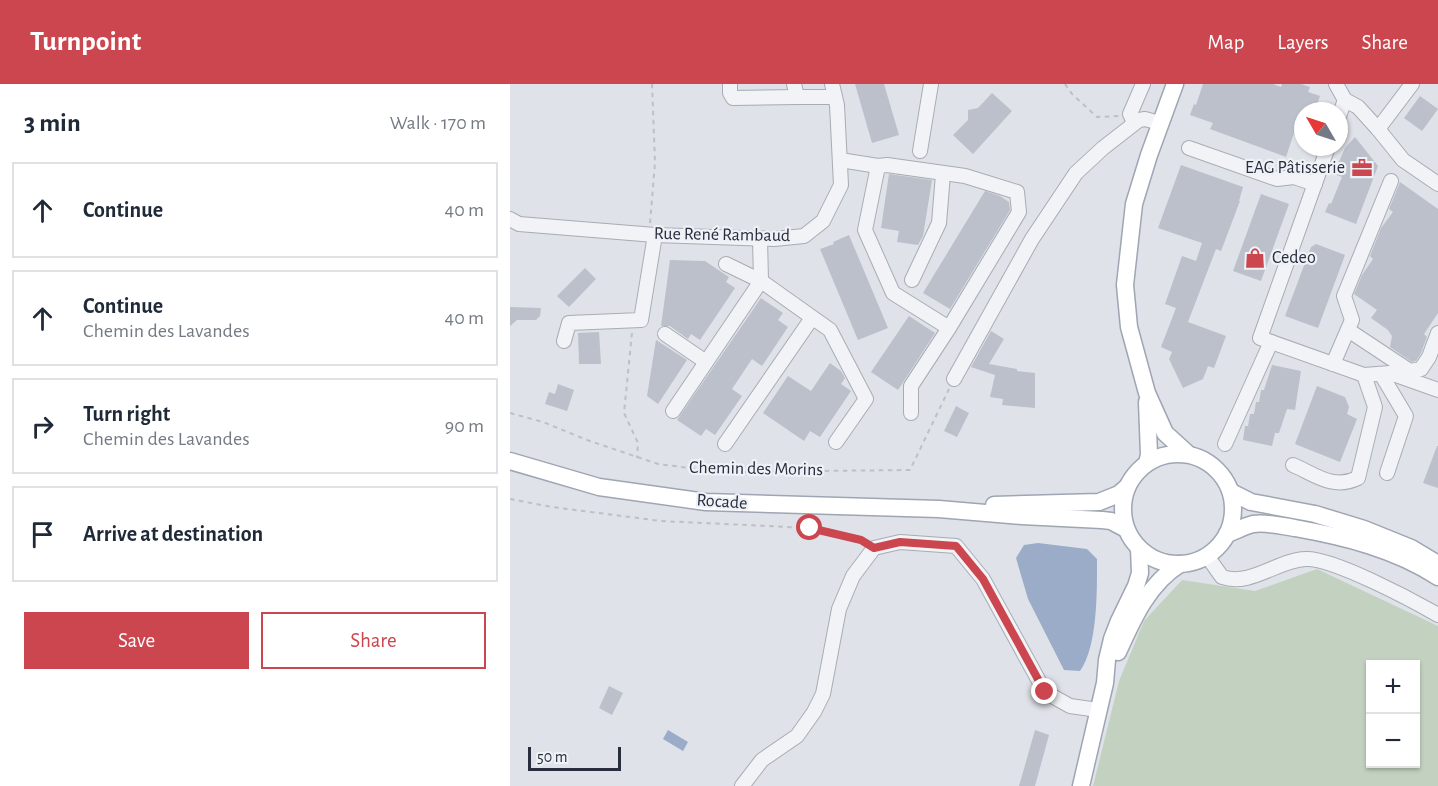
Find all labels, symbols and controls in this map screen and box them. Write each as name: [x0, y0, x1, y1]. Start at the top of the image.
text: Turnpoint: [30, 28, 141, 56]
text: Map: [1208, 32, 1244, 53]
text: Layers: [1277, 32, 1328, 53]
text: Share: [1361, 32, 1408, 53]
north arrow: [1294, 102, 1348, 156]
text: 3 min: [24, 110, 81, 136]
text: Walk · 170 m: [390, 113, 486, 133]
office icon: EAG Pâtisserie: [1350, 156, 1374, 180]
place label: EAG Pâtisserie: [1245, 159, 1345, 177]
icon: ahead: [26, 194, 59, 227]
text: Continue: [83, 199, 163, 221]
text: 40 m: [445, 200, 484, 220]
street label: Rue René Rambaud: [654, 225, 790, 245]
shop icon: Cedeo: [1243, 246, 1267, 270]
place label: Cedeo: [1272, 249, 1316, 267]
text: Continue: [83, 295, 163, 317]
icon: ahead: [26, 302, 59, 335]
text: 40 m: [445, 308, 484, 328]
text: Chemin des Lavandes: [83, 321, 250, 341]
text: Turn right: [83, 403, 170, 425]
icon: right: [26, 410, 59, 443]
text: 90 m: [445, 416, 484, 436]
text: Chemin des Lavandes: [83, 429, 250, 449]
street label: Chemin des Morins: [689, 459, 823, 479]
street label: Rocade: [696, 491, 748, 513]
route start: [796, 514, 822, 540]
icon: arrive: [26, 518, 59, 551]
text: Arrive at destination: [83, 523, 263, 545]
button: Save: [24, 612, 249, 669]
button: Share: [261, 612, 486, 669]
map controls: [1366, 660, 1420, 768]
button: +: [1366, 660, 1420, 714]
route end: [1031, 678, 1057, 704]
button: −: [1366, 714, 1420, 768]
scale bar: [528, 744, 621, 772]
text: 50 m: [537, 749, 568, 765]

